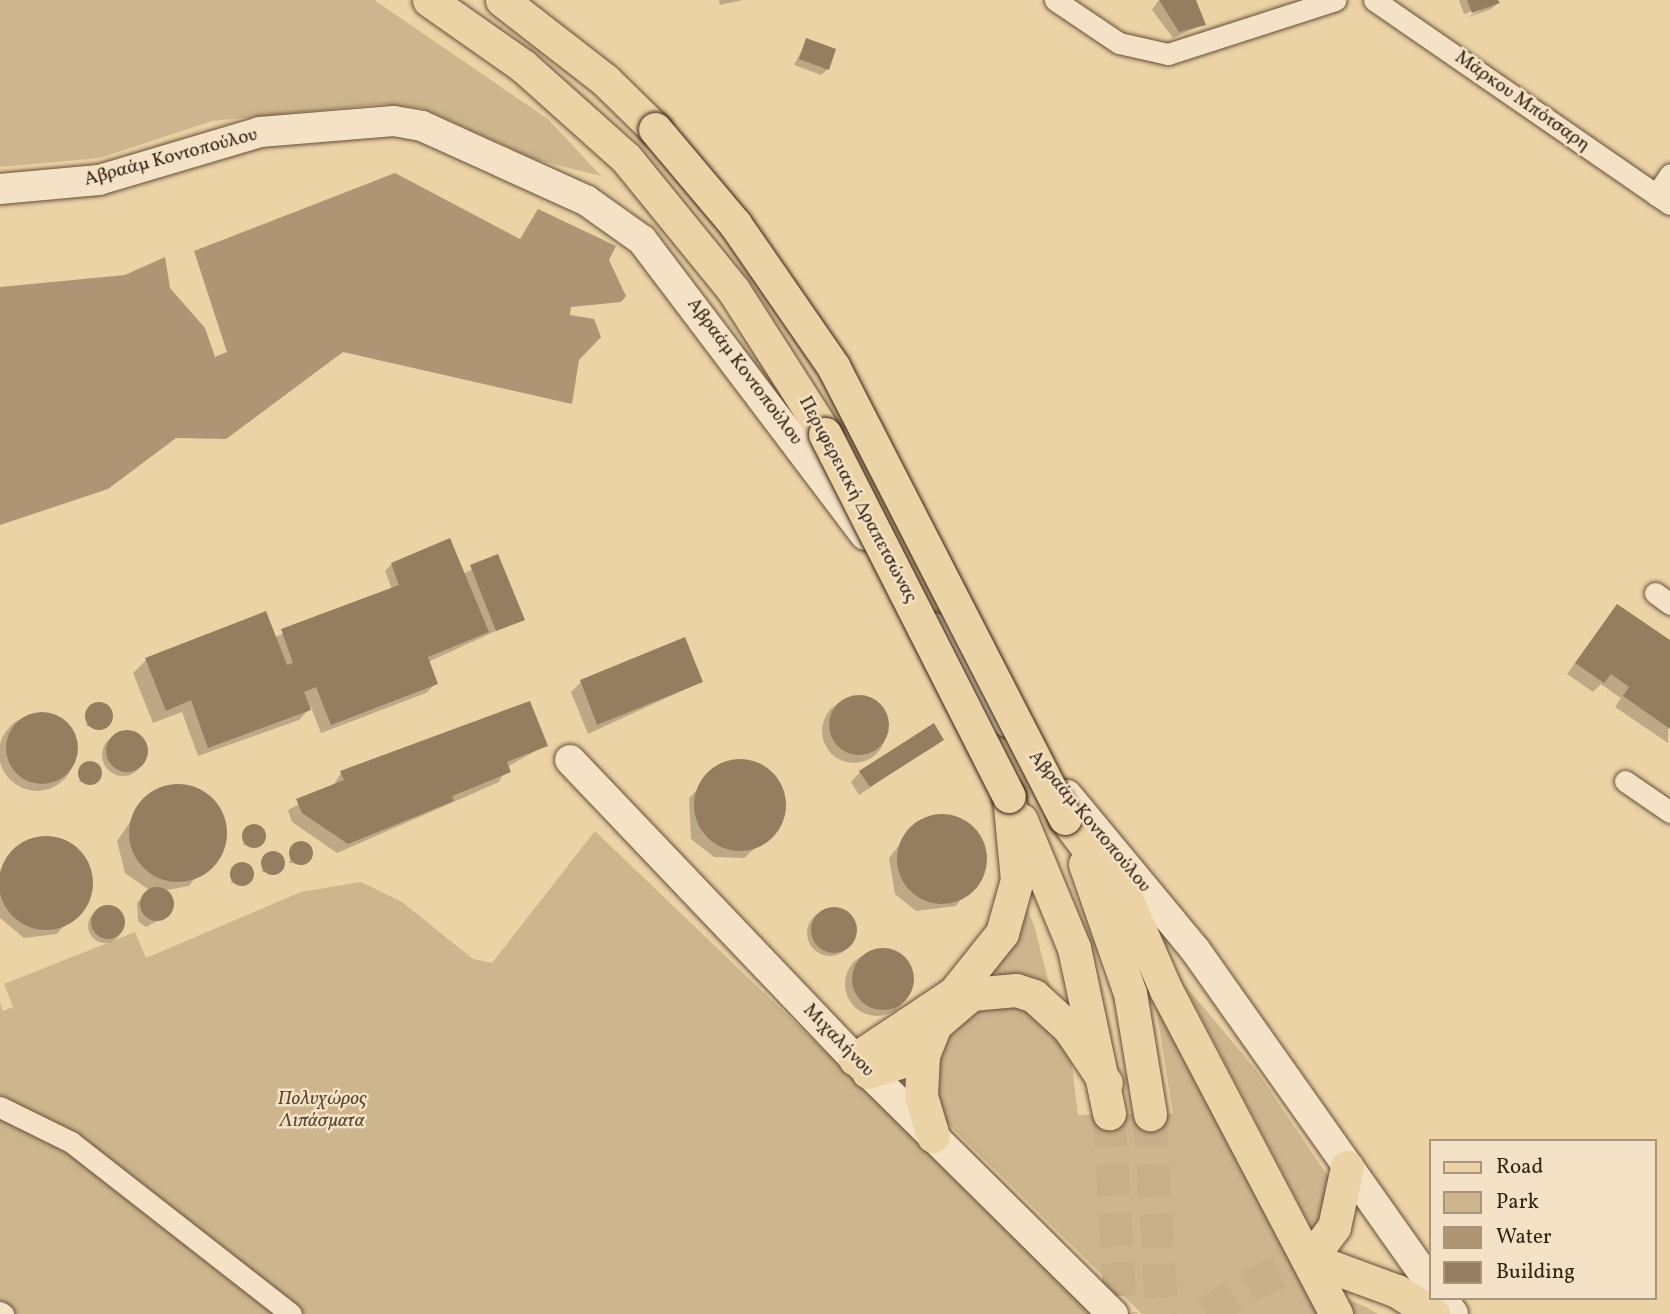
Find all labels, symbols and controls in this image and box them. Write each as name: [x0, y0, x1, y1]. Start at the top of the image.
street label: Μάρκου Μπότσαρη: [1450, 47, 1594, 157]
street label: Αβραάμ Κοντοπούλου: [82, 124, 260, 192]
street label: Αβραάμ Κοντοπούλου: [681, 294, 807, 450]
street label: Περιφερειακή Δραπετσώνας: [793, 393, 921, 607]
street label: Αβραάμ Κοντοπούλου: [1023, 746, 1155, 898]
street label: Μιχαλήνου: [798, 1000, 878, 1082]
park label: Πολυχώρος Λιπάσματα: [278, 1089, 366, 1133]
legend: [1428, 1139, 1656, 1300]
text: Road: [1496, 1153, 1543, 1182]
text: Park: [1496, 1188, 1539, 1217]
text: Water: [1496, 1223, 1552, 1252]
text: Building: [1496, 1258, 1575, 1287]

